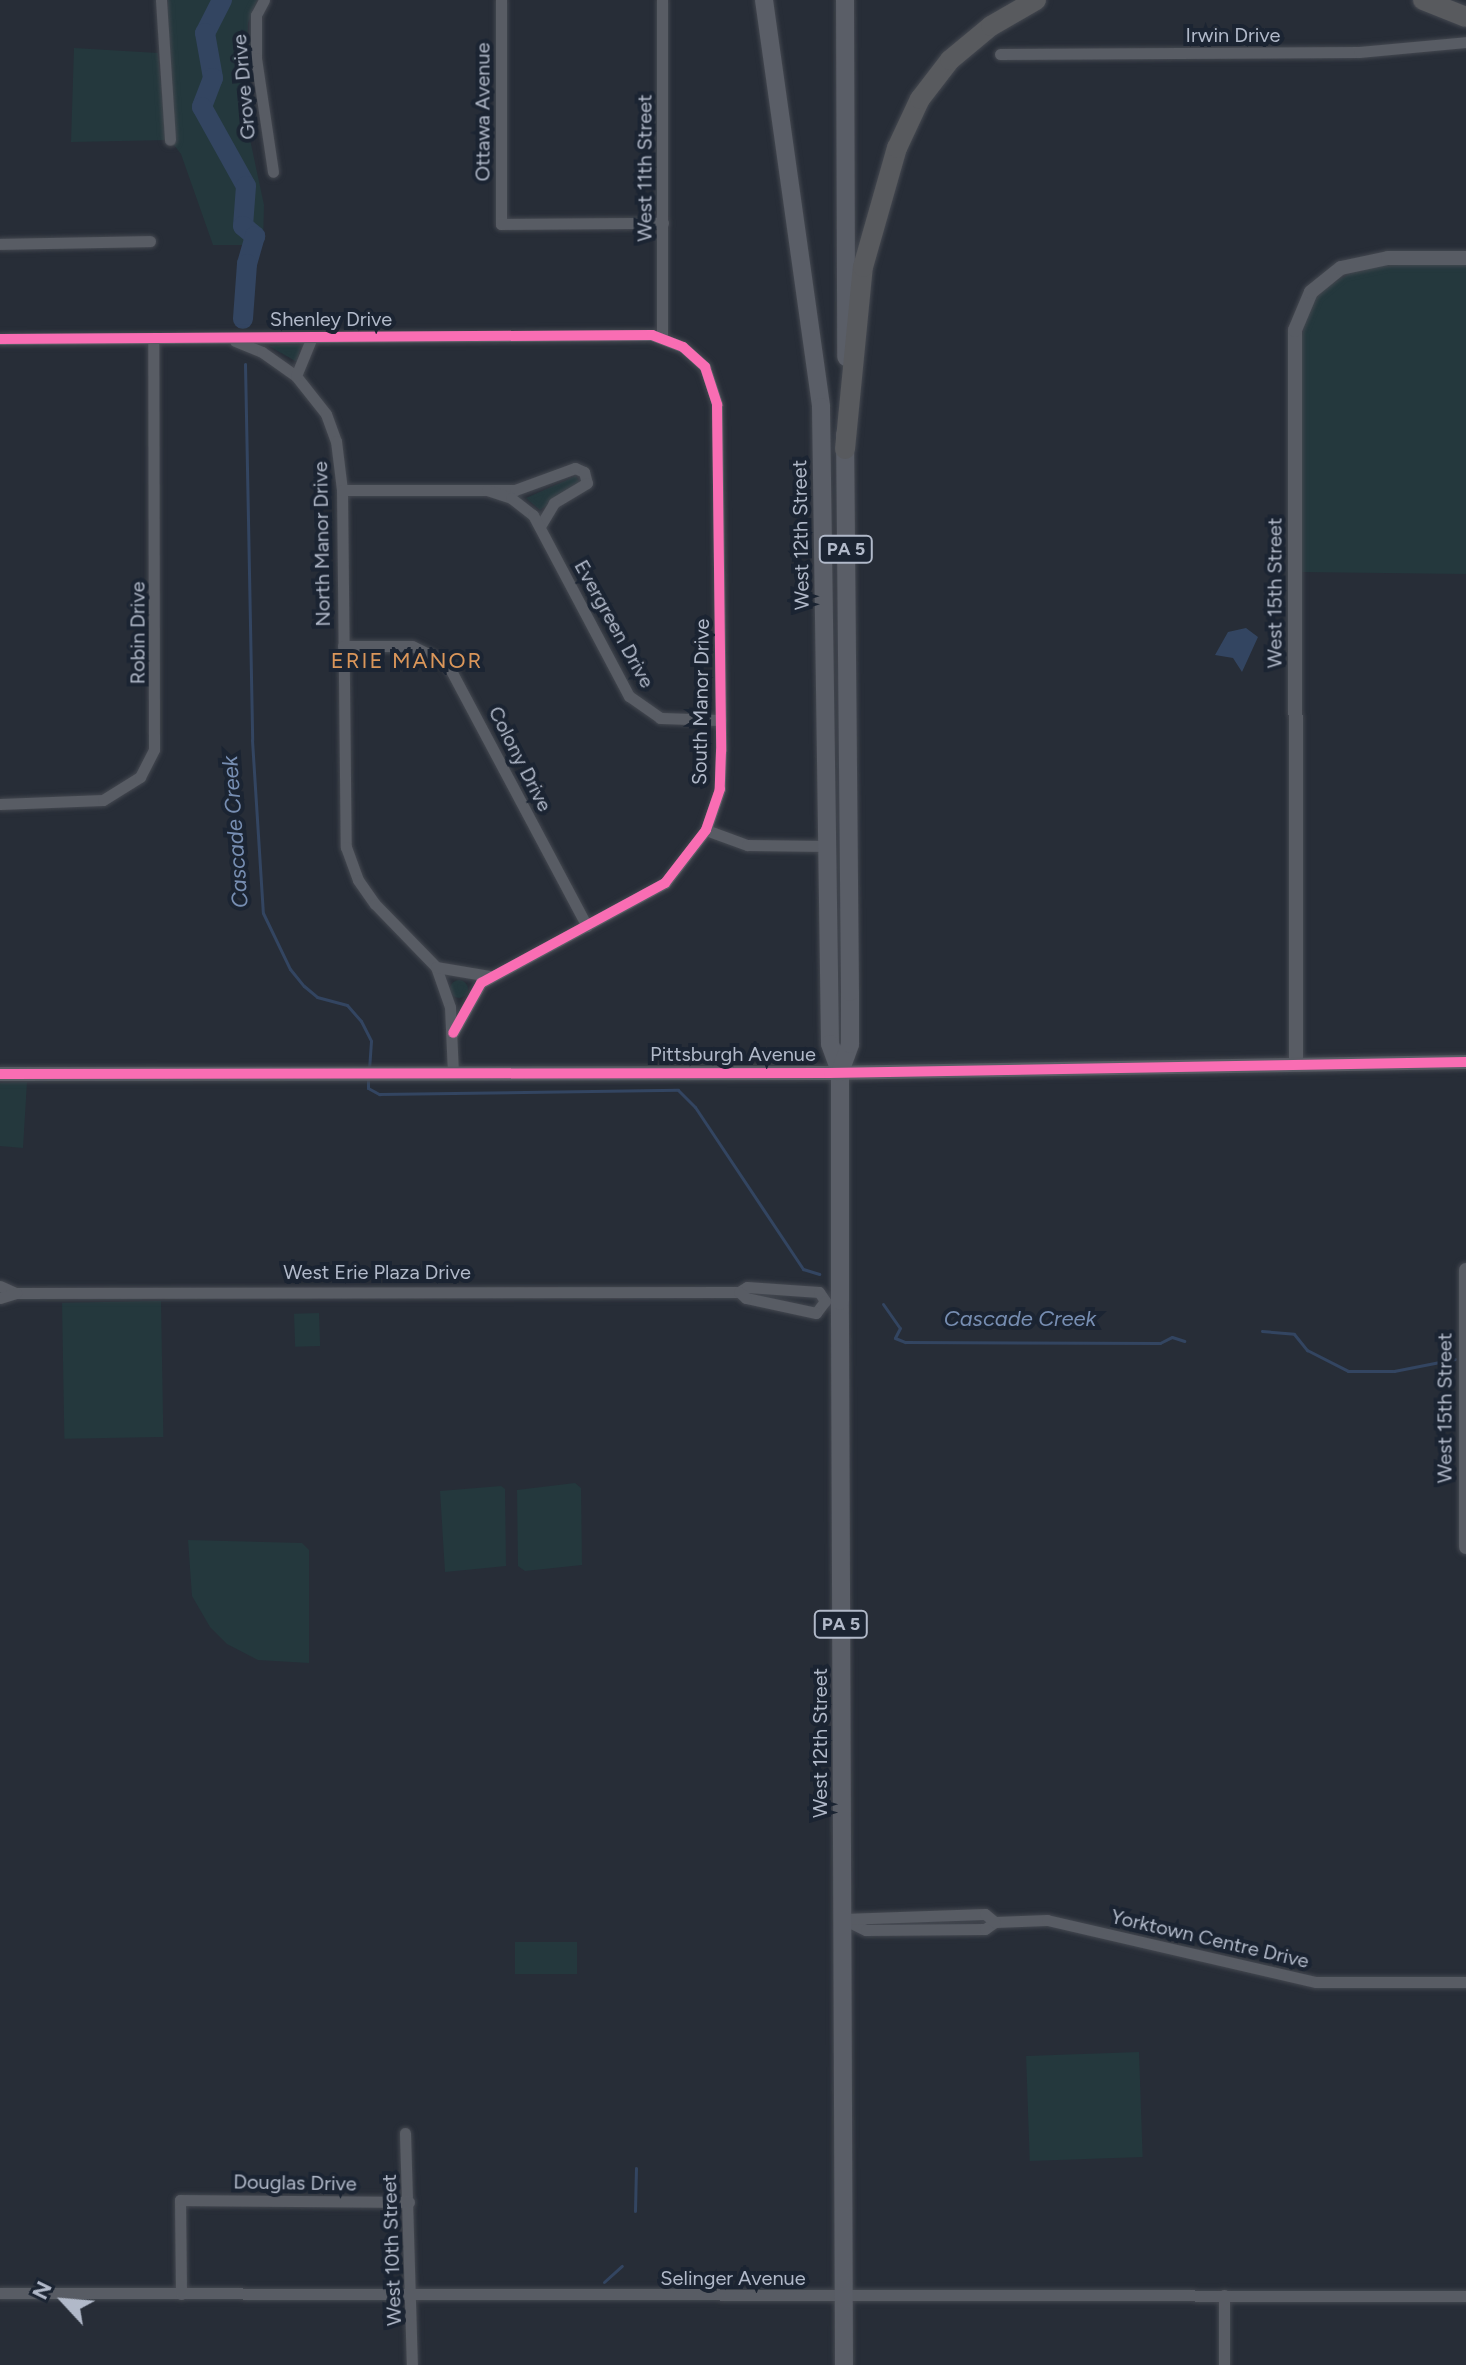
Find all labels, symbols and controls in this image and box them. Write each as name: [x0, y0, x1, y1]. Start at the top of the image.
street label: Irwin Drive: [1186, 23, 1280, 47]
street label: Grove Drive: [227, 33, 261, 141]
street label: Ottawa Avenue: [471, 43, 495, 181]
street label: West 11th Street: [633, 94, 657, 242]
street label: Shenley Drive: [270, 307, 392, 331]
street label: West 12th Street: [788, 460, 814, 610]
street label: North Manor Drive: [309, 461, 335, 627]
street label: West 15th Street: [1263, 518, 1287, 668]
road number: PA 5: [818, 535, 874, 563]
street label: Evergreen Drive: [569, 556, 659, 692]
street label: Robin Drive: [126, 582, 150, 684]
street label: South Manor Drive: [688, 619, 714, 785]
district label: ERIE MANOR: [331, 648, 483, 674]
street label: Colony Drive: [483, 702, 557, 816]
water label: Cascade Creek: [217, 755, 253, 909]
street label: Pittsburgh Avenue: [650, 1042, 816, 1066]
street label: West Erie Plaza Drive: [283, 1260, 471, 1284]
water label: Cascade Creek: [944, 1306, 1096, 1332]
street label: West 15th Street: [1433, 1333, 1457, 1483]
road number: PA 5: [813, 1610, 869, 1638]
street label: West 12th Street: [808, 1668, 832, 1818]
street label: Yorktown Centre Drive: [1109, 1905, 1311, 1973]
street label: Douglas Drive: [233, 2170, 357, 2196]
street label: West 10th Street: [377, 2174, 407, 2326]
north arrow: [24, 2261, 104, 2341]
street label: Selinger Avenue: [660, 2266, 806, 2290]
text: N: [26, 2277, 58, 2304]

